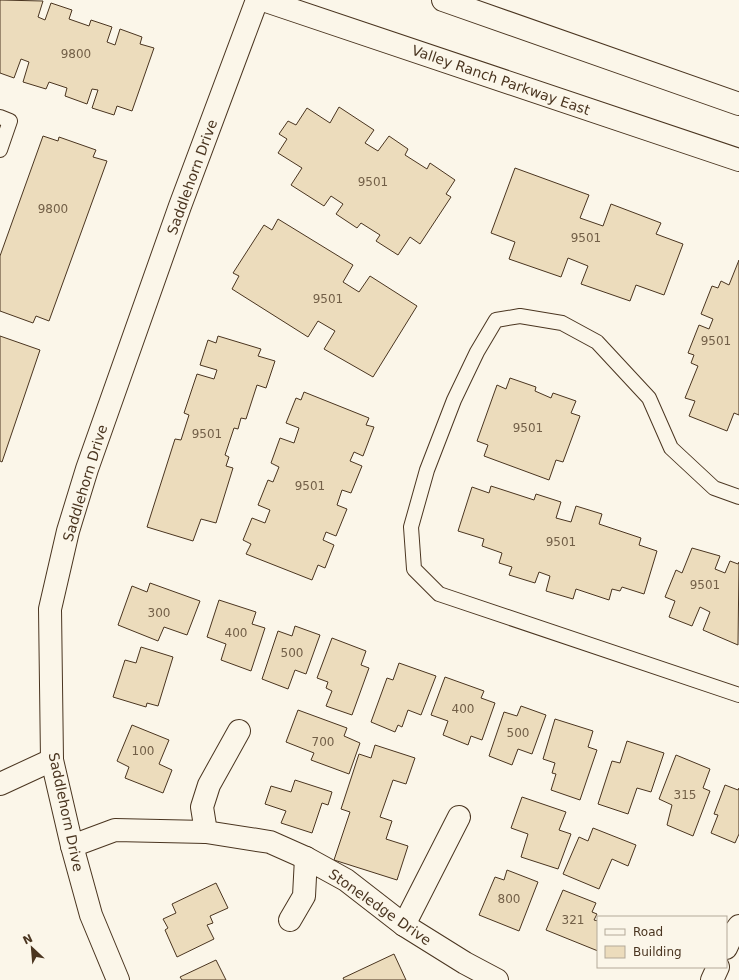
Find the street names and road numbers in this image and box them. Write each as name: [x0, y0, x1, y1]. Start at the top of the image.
street label: Valley Ranch Parkway East: [410, 42, 593, 118]
street label: Saddlehorn Drive: [164, 117, 220, 237]
street label: Saddlehorn Drive: [60, 423, 110, 543]
street label: Saddlehorn Drive: [46, 751, 86, 873]
street label: Stoneledge Drive: [326, 866, 434, 948]

